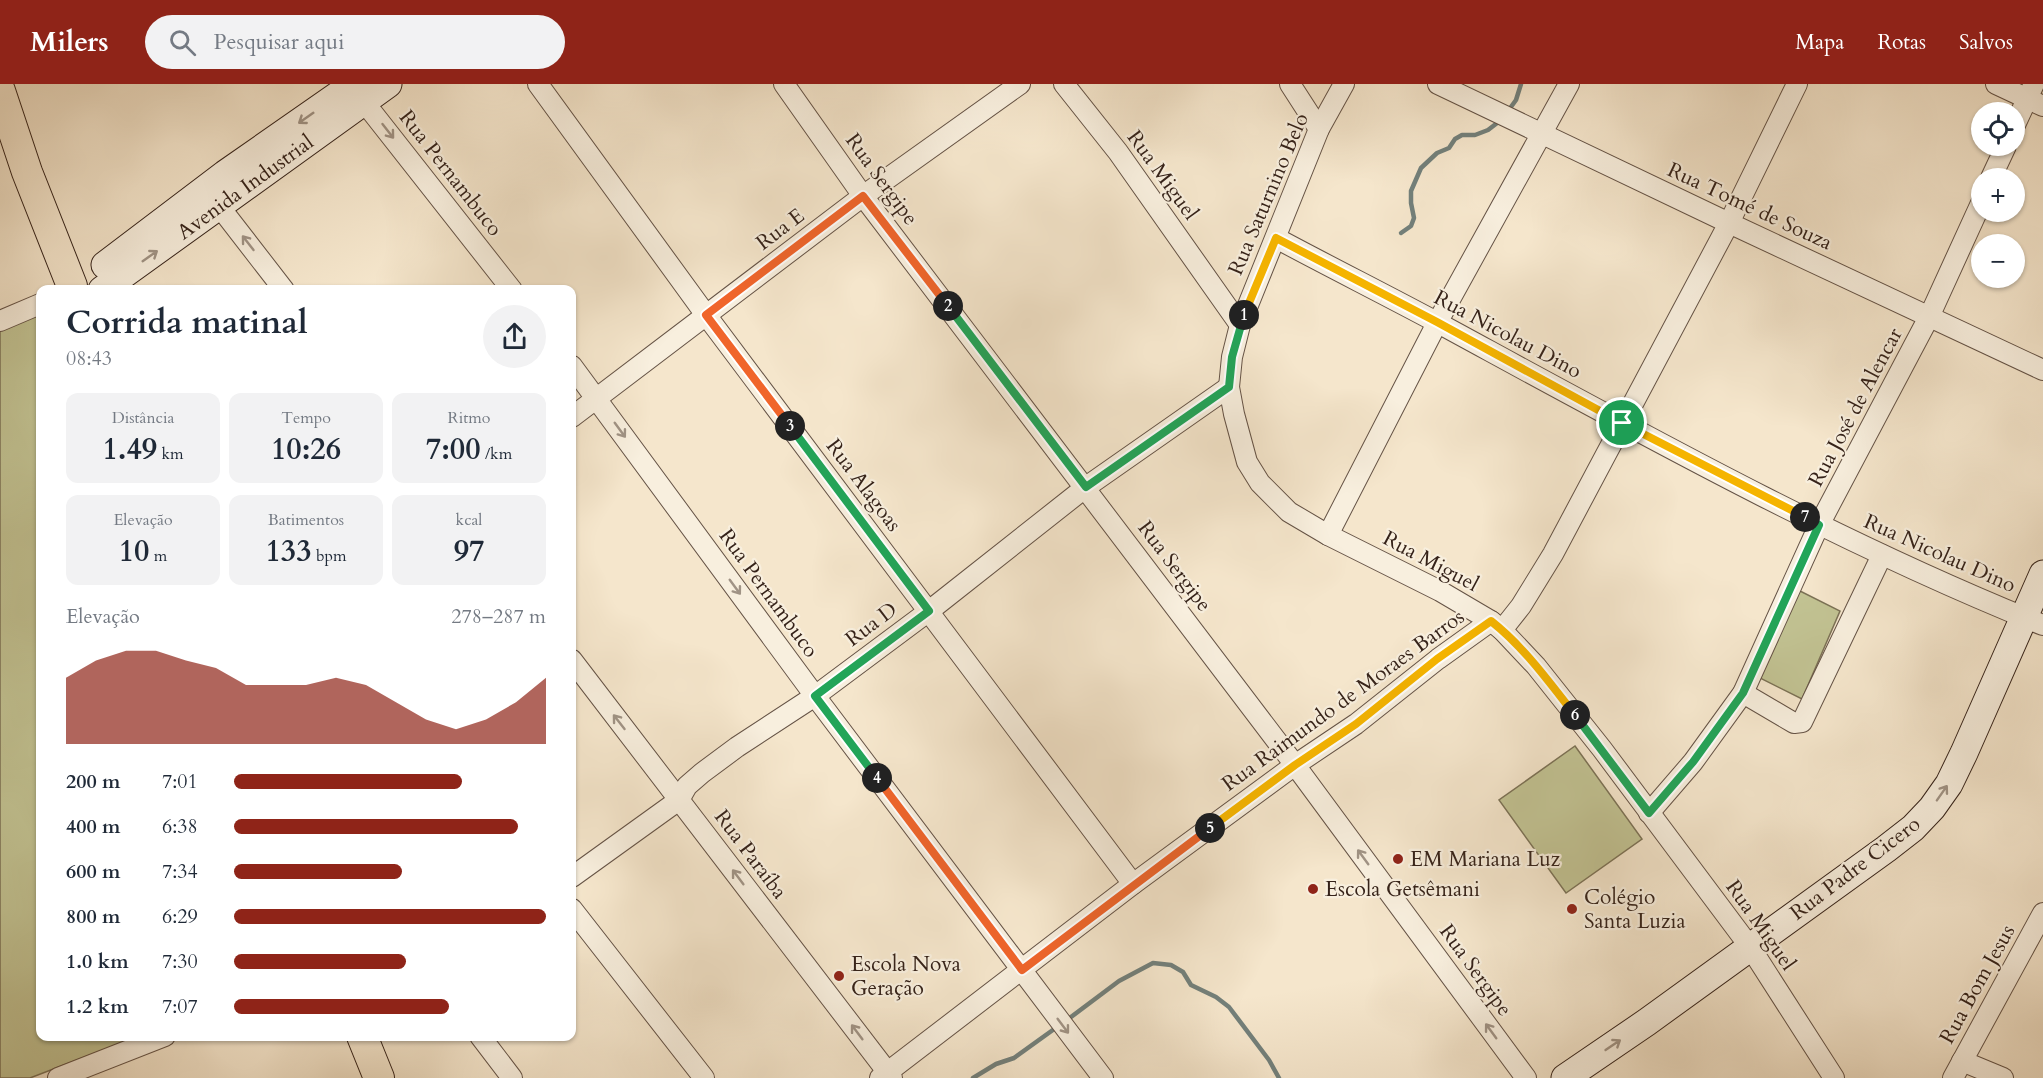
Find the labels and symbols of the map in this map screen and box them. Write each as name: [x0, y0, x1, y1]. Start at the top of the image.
street label: Rua Pernambuco: [392, 104, 509, 242]
street label: Rua Saturnino Belo: [1221, 109, 1316, 280]
one-way arrow: [298, 112, 314, 124]
one-way arrow: [381, 123, 394, 139]
street label: Rua Miguel: [1120, 124, 1205, 226]
street label: Avenida Industrial: [171, 128, 319, 247]
street label: Rua Sergipe: [838, 128, 925, 231]
street label: Rua Tomé de Souza: [1663, 156, 1837, 257]
street label: Rua E: [750, 202, 811, 257]
one-way arrow: [242, 236, 255, 252]
one-way arrow: [141, 250, 157, 262]
street label: Rua Nicolau Dino: [1429, 283, 1587, 386]
pin: 2: [933, 291, 963, 321]
pin: 1: [1229, 300, 1259, 330]
street label: Rua José de Alencar: [1801, 322, 1910, 492]
pin: [1596, 397, 1647, 448]
pin: 3: [775, 411, 805, 441]
one-way arrow: [613, 421, 626, 437]
street label: Rua Alagoas: [819, 433, 908, 538]
pin: 7: [1790, 502, 1820, 532]
street label: Rua Nicolau Dino: [1859, 507, 2020, 600]
street label: Rua Sergipe: [1131, 515, 1218, 618]
street label: Rua Pernambuco: [712, 523, 825, 664]
street label: Rua Miguel: [1378, 524, 1484, 599]
one-way arrow: [729, 578, 741, 594]
street label: Rua D: [839, 595, 903, 653]
street label: Rua Raimundo de Moraes Barros: [1216, 603, 1470, 798]
pin: 6: [1560, 700, 1590, 730]
one-way arrow: [613, 714, 626, 730]
pin: 4: [862, 763, 892, 793]
one-way arrow: [1936, 786, 1948, 802]
street label: Rua Paraíba: [707, 804, 794, 905]
street label: Rua Padre Cicero: [1784, 810, 1926, 927]
pin: 5: [1195, 813, 1225, 843]
place label: EM Mariana Luz: [1410, 845, 1561, 874]
one-way arrow: [1357, 850, 1369, 866]
marker: EM Mariana Luz: [1391, 852, 1405, 866]
one-way arrow: [732, 869, 744, 885]
street label: Rua Miguel: [1719, 874, 1802, 976]
place label: Escola Getsêmani: [1325, 875, 1480, 904]
marker: Escola Getsêmani: [1306, 882, 1320, 896]
place label: Colégio Santa Luzia: [1584, 883, 1685, 936]
marker: Colégio Santa Luzia: [1565, 902, 1579, 916]
street label: Rua Sergipe: [1432, 919, 1519, 1022]
street label: Rua Bom Jesus: [1933, 919, 2022, 1049]
place label: Escola Nova Geração: [851, 950, 961, 1003]
marker: Escola Nova Geração: [832, 969, 846, 983]
one-way arrow: [1056, 1018, 1069, 1034]
one-way arrow: [1485, 1023, 1498, 1039]
one-way arrow: [850, 1024, 863, 1040]
one-way arrow: [1604, 1039, 1621, 1051]

